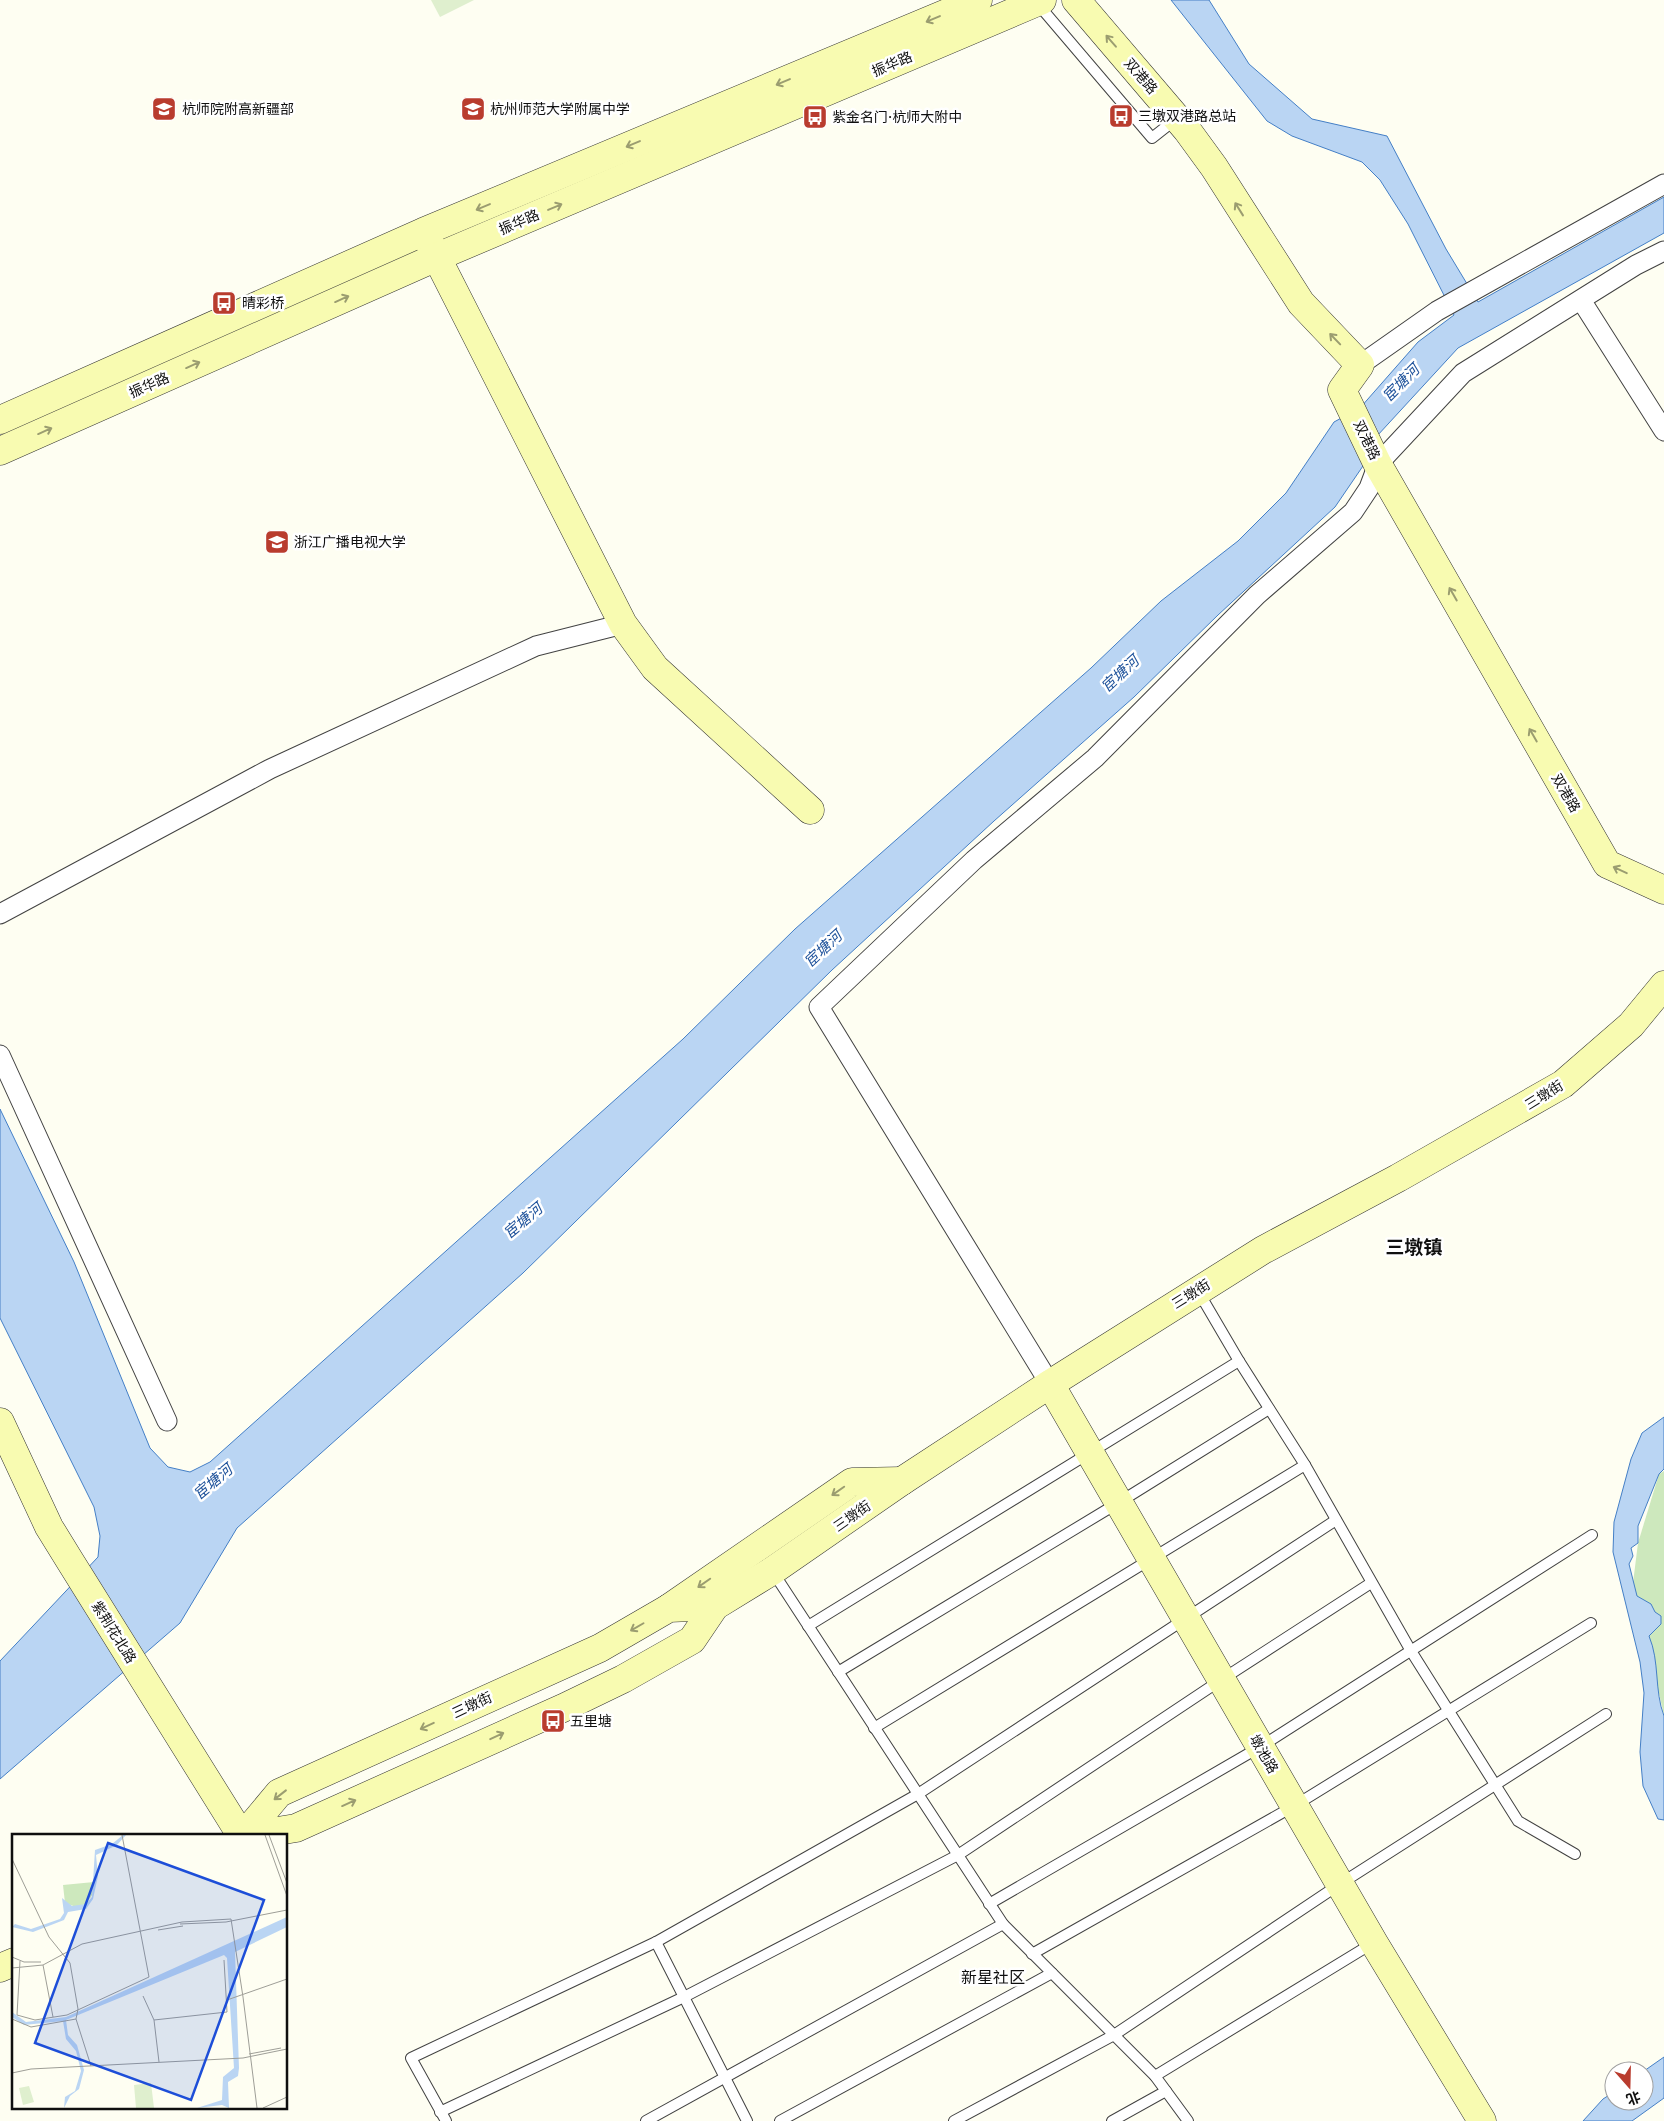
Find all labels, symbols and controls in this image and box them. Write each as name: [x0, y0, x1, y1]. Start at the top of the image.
one-way arrow: [926, 14, 941, 24]
one-way arrow: [1105, 35, 1117, 48]
street label: 振华路: [869, 47, 915, 81]
street label: 双港路: [1120, 54, 1162, 98]
one-way arrow: [776, 77, 791, 87]
school or university icon: 杭师院附高新疆部: [151, 96, 177, 122]
school or university icon: 杭州师范大学附属中学: [460, 96, 486, 122]
place label: 杭师院附高新疆部: [182, 99, 294, 119]
place label: 杭州师范大学附属中学: [490, 99, 630, 119]
bus stop icon: 三墩双港路总站: [1108, 103, 1134, 129]
bus stop icon: 紫金名门·杭师大附中: [802, 104, 828, 130]
place label: 三墩双港路总站: [1138, 106, 1236, 126]
place label: 紫金名门·杭师大附中: [832, 107, 962, 127]
one-way arrow: [626, 140, 641, 150]
one-way arrow: [547, 202, 562, 211]
one-way arrow: [1234, 202, 1244, 216]
one-way arrow: [476, 203, 491, 213]
street label: 振华路: [496, 205, 542, 239]
bus stop icon: 晴彩桥: [211, 290, 237, 316]
place label: 晴彩桥: [242, 293, 284, 313]
one-way arrow: [334, 294, 349, 304]
one-way arrow: [1329, 333, 1341, 345]
water label: 宦塘河: [1377, 357, 1426, 406]
one-way arrow: [185, 360, 200, 370]
street label: 振华路: [126, 367, 172, 403]
street label: 双港路: [1349, 417, 1385, 463]
one-way arrow: [37, 426, 52, 436]
school or university icon: 浙江广播电视大学: [264, 529, 290, 555]
place label: 浙江广播电视大学: [294, 532, 406, 552]
one-way arrow: [1447, 588, 1457, 602]
water label: 宦塘河: [1096, 649, 1145, 697]
one-way arrow: [1528, 728, 1538, 743]
street label: 双港路: [1547, 770, 1585, 816]
one-way arrow: [1613, 865, 1628, 874]
water label: 宦塘河: [799, 924, 848, 972]
street label: 三墩街: [1521, 1075, 1567, 1115]
water label: 宦塘河: [499, 1196, 549, 1243]
district label: 三墩镇: [1385, 1234, 1443, 1260]
street label: 三墩街: [1168, 1274, 1214, 1314]
water label: 宦塘河: [189, 1457, 239, 1504]
one-way arrow: [831, 1486, 845, 1496]
street label: 三墩街: [829, 1496, 875, 1536]
one-way arrow: [698, 1578, 712, 1588]
street label: 紫荆花北路: [87, 1597, 141, 1667]
one-way arrow: [630, 1622, 644, 1632]
street label: 三墩街: [449, 1687, 495, 1723]
bus stop icon: 五里塘: [540, 1708, 566, 1734]
place label: 五里塘: [570, 1711, 612, 1731]
one-way arrow: [420, 1722, 435, 1732]
one-way arrow: [489, 1731, 504, 1740]
street label: 墩池路: [1245, 1731, 1283, 1777]
one-way arrow: [274, 1789, 287, 1800]
one-way arrow: [341, 1798, 356, 1808]
inset map: [12, 1834, 288, 2108]
district label: 新星社区: [961, 1966, 1025, 1988]
north arrow: [1604, 2061, 1654, 2111]
text: 北: [1623, 2086, 1643, 2110]

